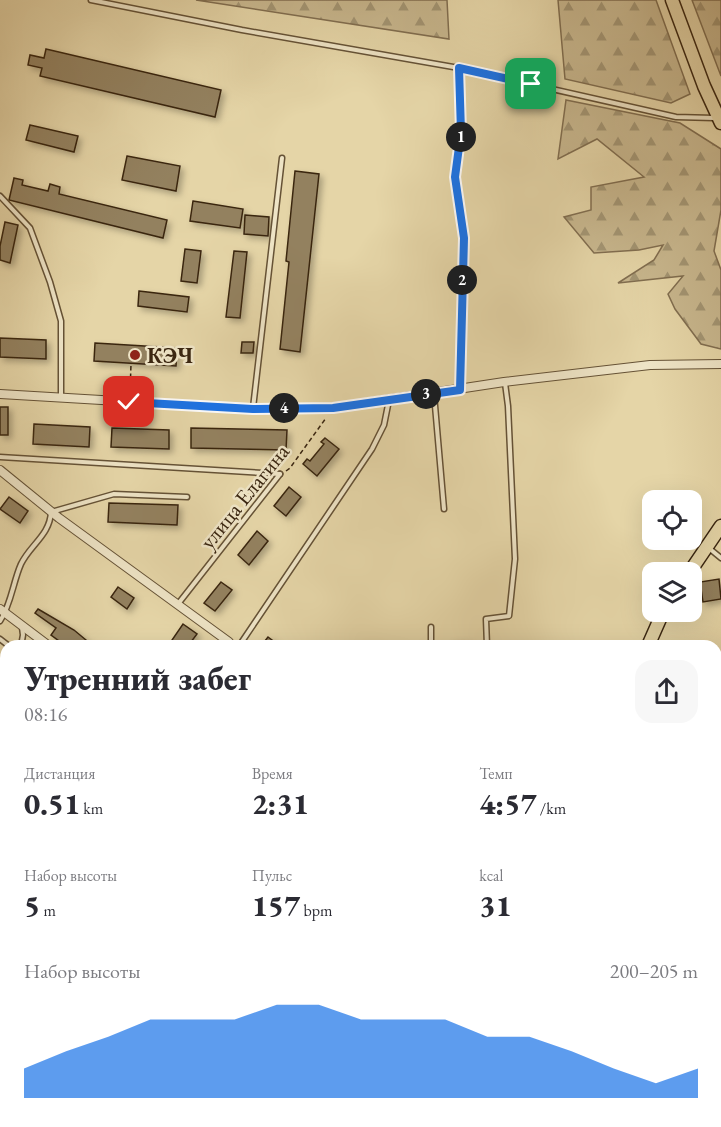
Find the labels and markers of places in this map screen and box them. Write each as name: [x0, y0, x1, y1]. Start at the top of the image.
pin: [505, 58, 556, 109]
pin: 1: [446, 122, 476, 152]
pin: 2: [447, 265, 477, 295]
place label: КЭЧ: [147, 341, 193, 370]
marker: КЭЧ: [128, 348, 142, 362]
pin: [103, 376, 154, 427]
pin: 3: [411, 379, 441, 409]
pin: 4: [269, 393, 299, 423]

